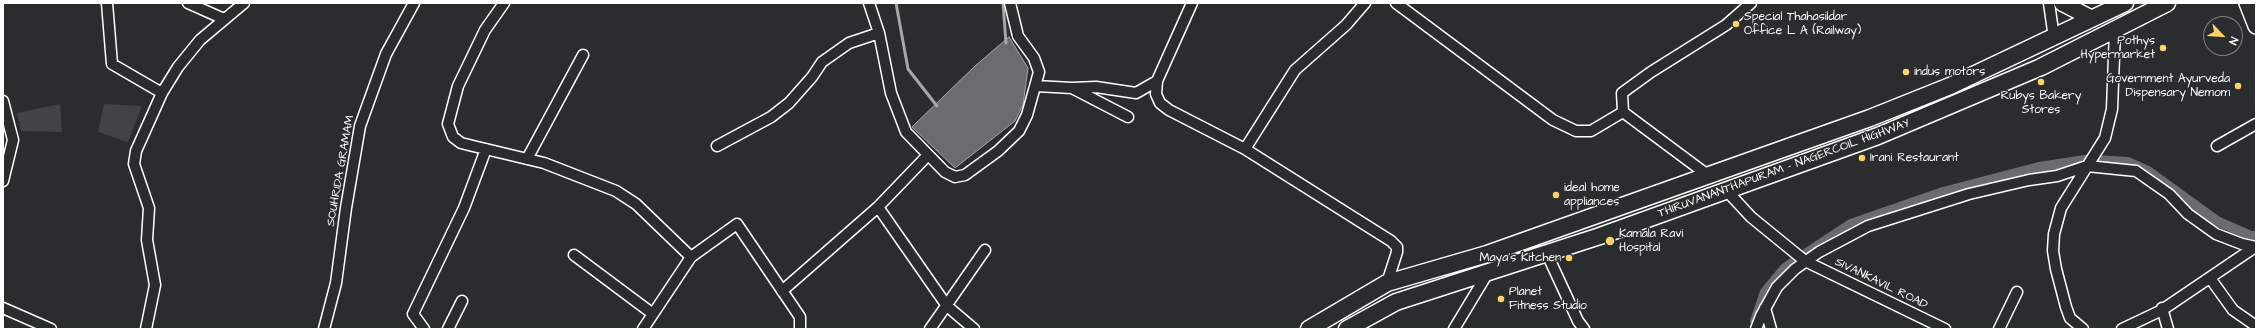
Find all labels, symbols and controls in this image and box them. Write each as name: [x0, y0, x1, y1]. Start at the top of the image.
place label: Special Thahasildar Office L A (Railway): [1744, 10, 1861, 38]
north arrow: [2203, 16, 2243, 56]
marker: Special Thahasildar Office L A (Railway): [1731, 19, 1741, 29]
place label: Pothys Hypermarket: [2081, 34, 2155, 62]
text: N: [2225, 35, 2242, 47]
marker: Pothys Hypermarket: [2158, 43, 2168, 53]
place label: indus motors: [1914, 65, 1985, 79]
marker: indus motors: [1901, 67, 1911, 77]
place label: Government Ayurveda Dispensary Nemom: [2106, 72, 2230, 100]
marker: Rubys Bakery Stores: [2036, 77, 2046, 87]
marker: Government Ayurveda Dispensary Nemom: [2233, 81, 2243, 91]
place label: Rubys Bakery Stores: [2001, 89, 2081, 117]
street label: SOUHRIDA GRAMAM: [324, 114, 358, 228]
street label: THIRUVANANTHAPURAM - NAGERCOIL HIGHWAY: [1656, 117, 1912, 221]
place label: Irani Restaurant: [1870, 151, 1959, 165]
marker: Irani Restaurant: [1857, 153, 1867, 163]
place label: ideal home appliances: [1564, 181, 1620, 209]
marker: ideal home appliances: [1551, 190, 1561, 200]
place label: Kamala Ravi Hospital: [1619, 227, 1683, 255]
marker: Kamala Ravi Hospital: [1604, 235, 1616, 247]
place label: Maya's Kitchen: [1480, 251, 1561, 265]
marker: Maya's Kitchen: [1564, 253, 1574, 263]
street label: SIVANKAVIL ROAD: [1832, 255, 1930, 313]
place label: Planet Fitness Studio: [1509, 285, 1587, 313]
marker: Planet Fitness Studio: [1496, 294, 1506, 304]

